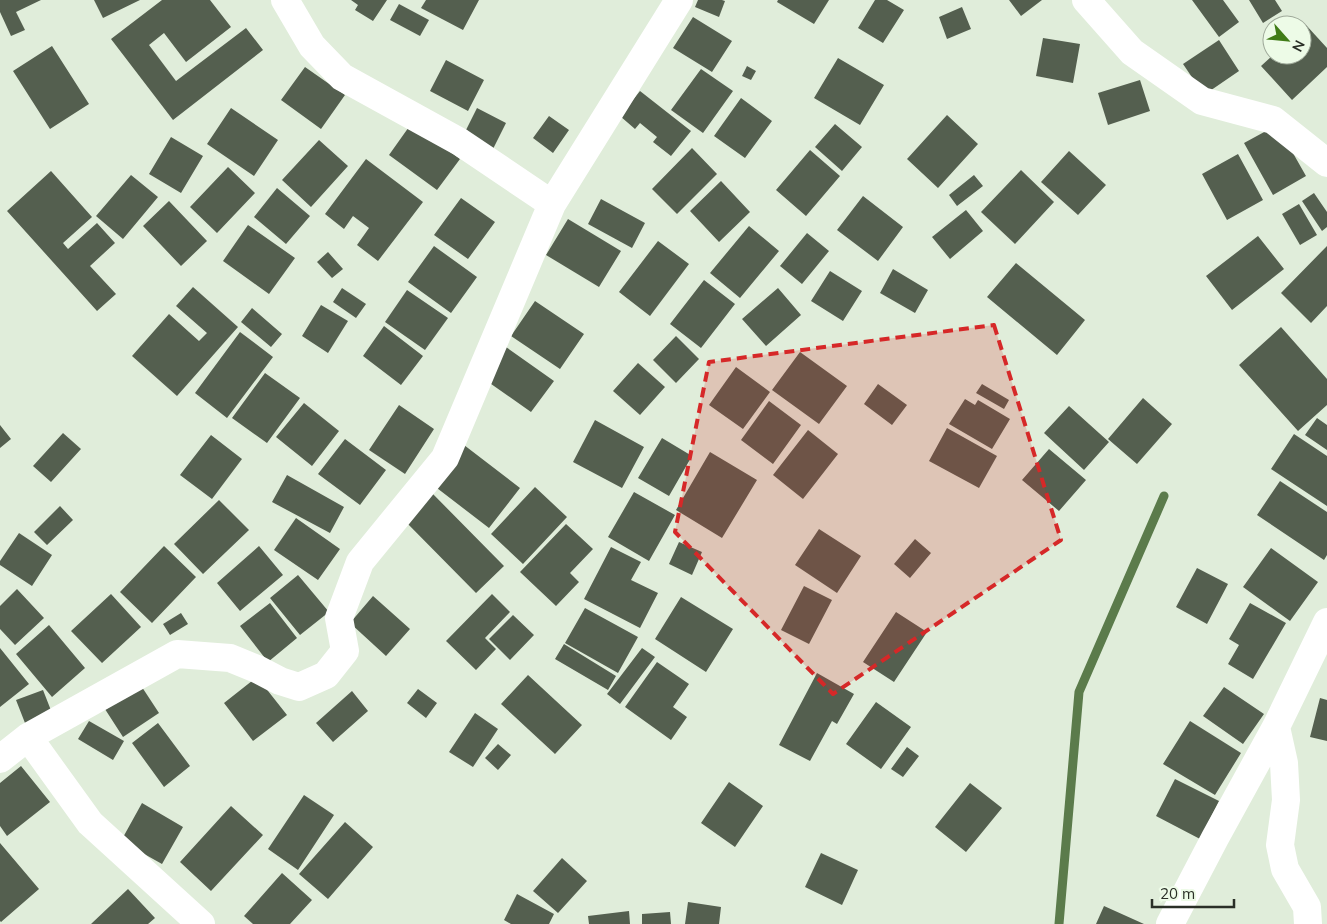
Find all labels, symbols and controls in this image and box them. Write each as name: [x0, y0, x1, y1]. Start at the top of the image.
north arrow: [1262, 15, 1312, 65]
text: N: [1288, 37, 1309, 55]
scale bar: [1152, 876, 1234, 908]
text: 20 m: [1160, 884, 1195, 903]

